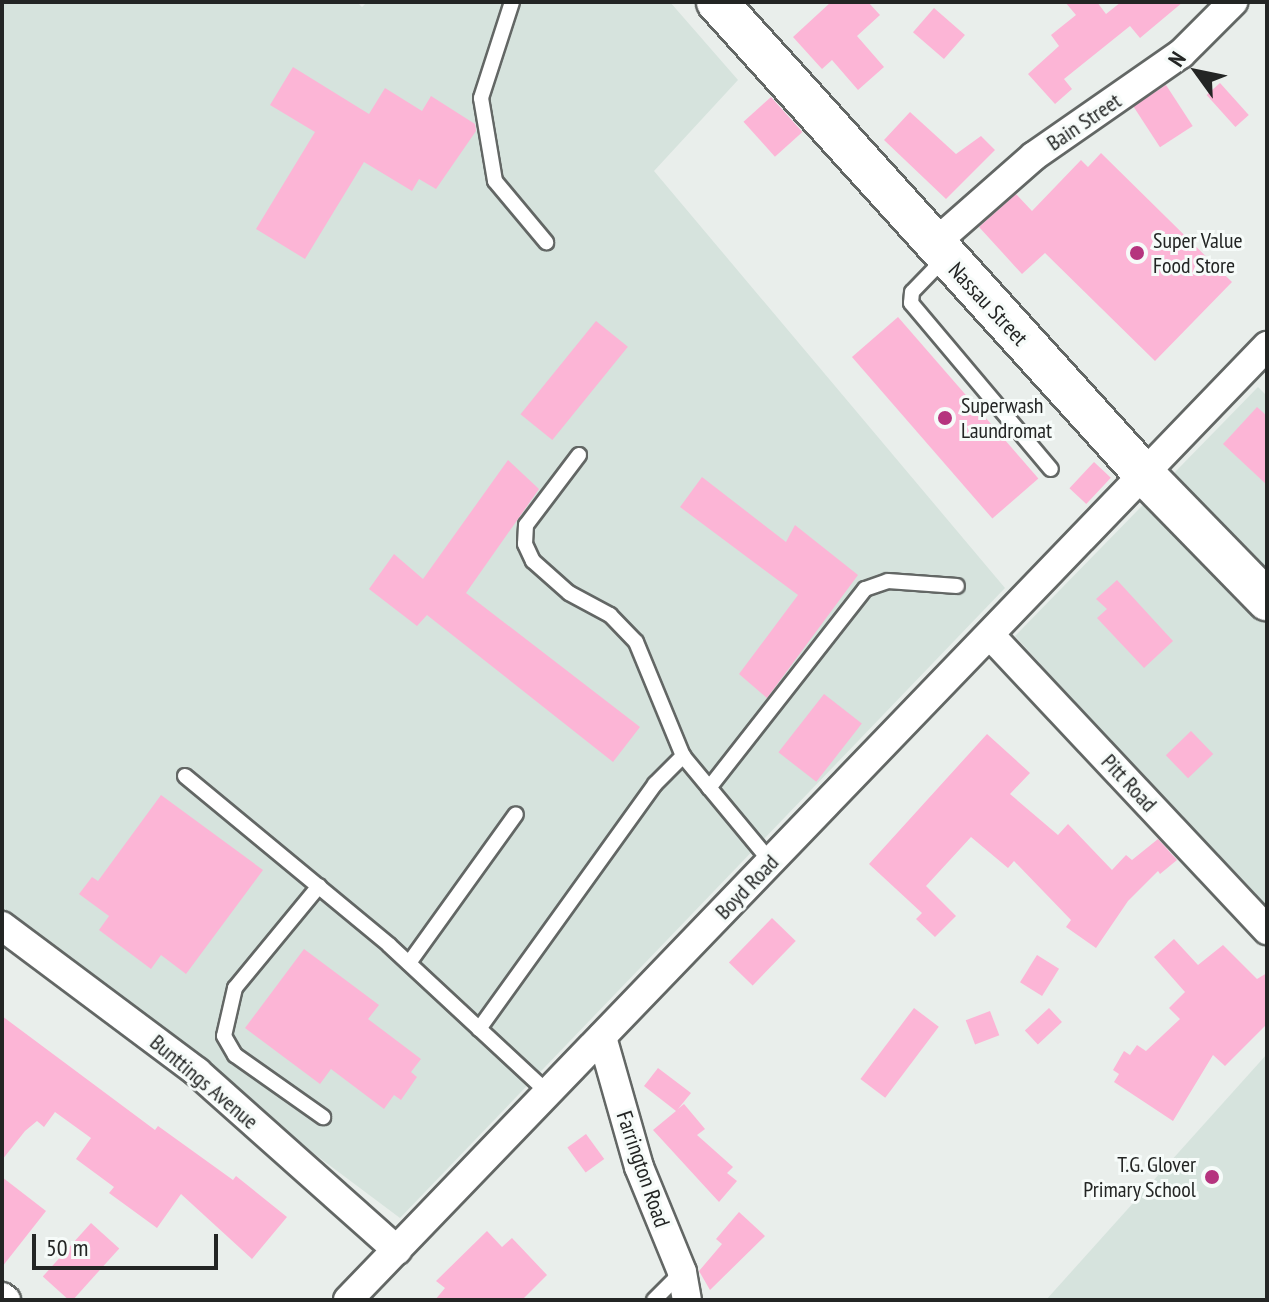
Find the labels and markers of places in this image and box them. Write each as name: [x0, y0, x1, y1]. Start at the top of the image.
place label: Super Value Food Store: [1153, 227, 1243, 278]
marker: Super Value Food Store: [1128, 244, 1146, 262]
place label: Superwash Laundromat: [961, 392, 1052, 444]
marker: Superwash Laundromat: [936, 409, 954, 427]
place label: T.G. Glover Primary School: [1083, 1151, 1196, 1202]
marker: T.G. Glover Primary School: [1203, 1168, 1221, 1186]

